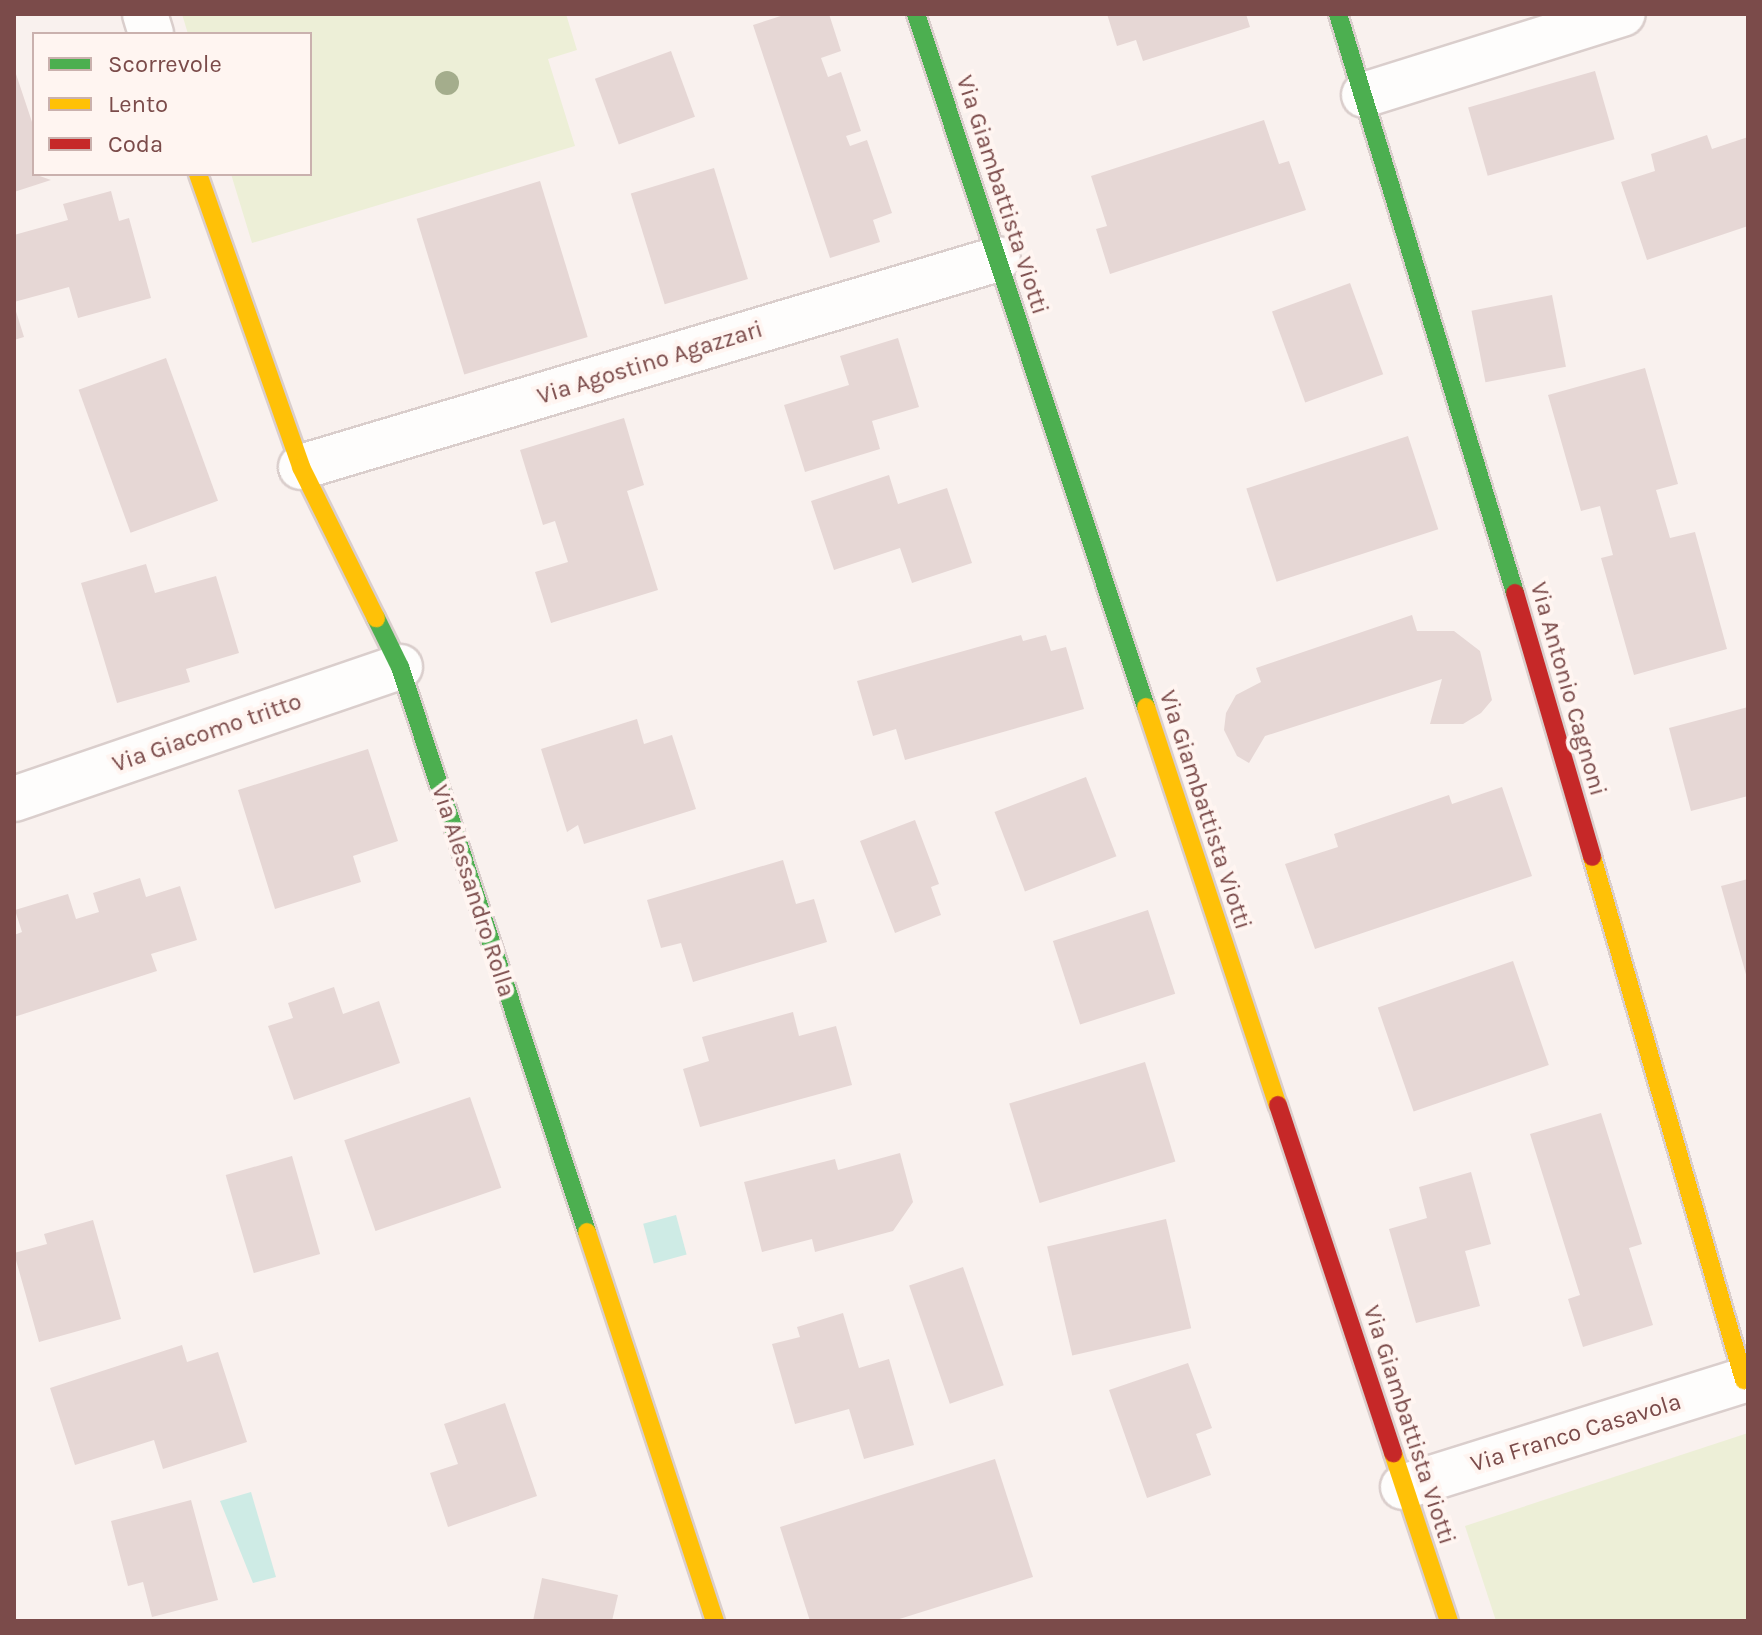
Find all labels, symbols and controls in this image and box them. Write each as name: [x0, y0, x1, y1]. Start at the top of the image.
legend: [32, 32, 312, 176]
text: Scorrevole: [108, 50, 222, 78]
street label: Via Giambattista Viotti: [950, 72, 1054, 318]
text: Lento: [108, 90, 168, 118]
text: Coda: [108, 130, 163, 158]
street label: Via Agostino Agazzari: [534, 315, 766, 411]
street label: Via Antonio Cagnoni: [1524, 579, 1612, 799]
street label: Via Giacomo tritto: [109, 687, 305, 779]
street label: Via Giambattista Viotti: [1153, 687, 1257, 933]
street label: Via Alessandro Rolla: [425, 781, 521, 1001]
street label: Via Giambattista Viotti: [1357, 1302, 1461, 1548]
street label: Via Franco Casavola: [1467, 1387, 1685, 1479]

